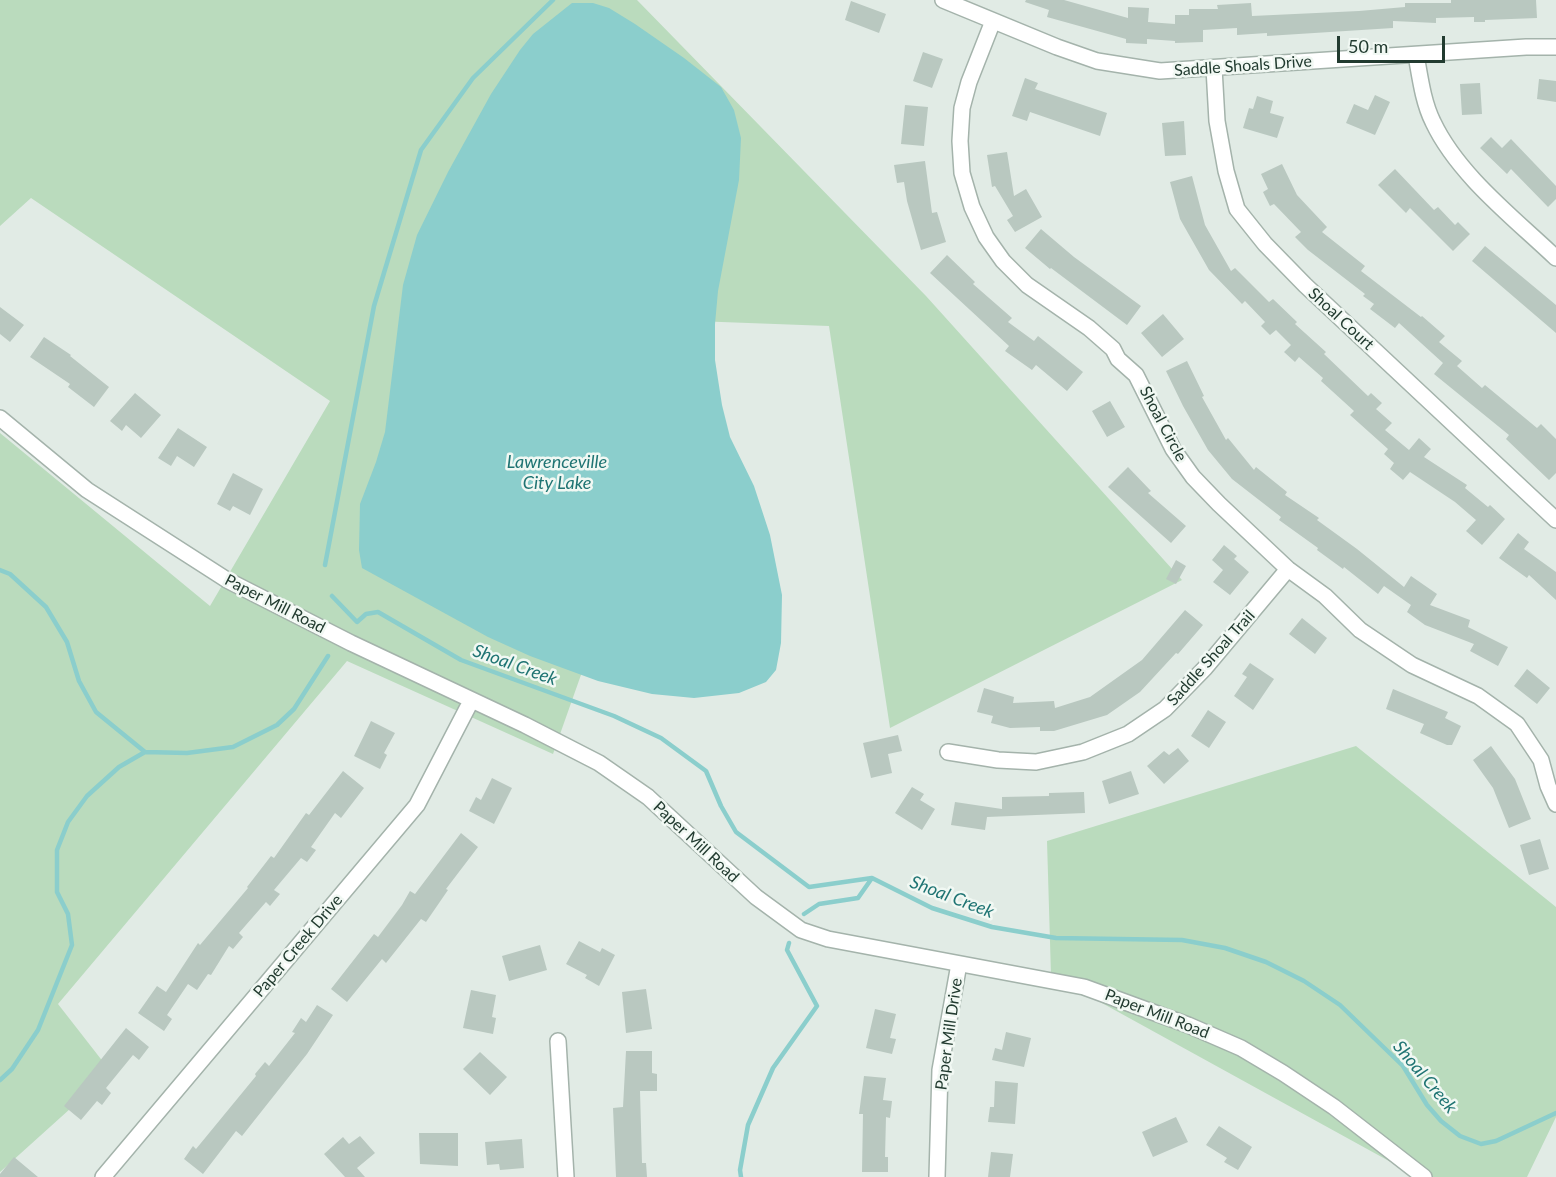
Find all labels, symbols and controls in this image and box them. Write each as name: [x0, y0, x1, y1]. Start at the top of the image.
scale bar: [1340, 24, 1448, 62]
text: 50 m: [1348, 35, 1388, 57]
street label: Saddle Shoals Drive: [1173, 52, 1313, 80]
street label: Shoal Court: [1304, 284, 1378, 354]
street label: Shoal Circle: [1135, 383, 1191, 465]
water label: Lawrenceville City Lake: [507, 451, 607, 494]
street label: Paper Mill Road: [221, 570, 329, 638]
street label: Saddle Shoal Trail: [1163, 606, 1259, 710]
water label: Shoal Creek: [470, 640, 560, 690]
street label: Paper Mill Road: [649, 797, 743, 887]
water label: Shoal Creek: [907, 871, 997, 923]
street label: Paper Creek Drive: [249, 891, 347, 1001]
street label: Paper Mill Drive: [932, 977, 966, 1091]
street label: Paper Mill Road: [1102, 985, 1212, 1043]
water label: Shoal Creek: [1388, 1036, 1462, 1118]

